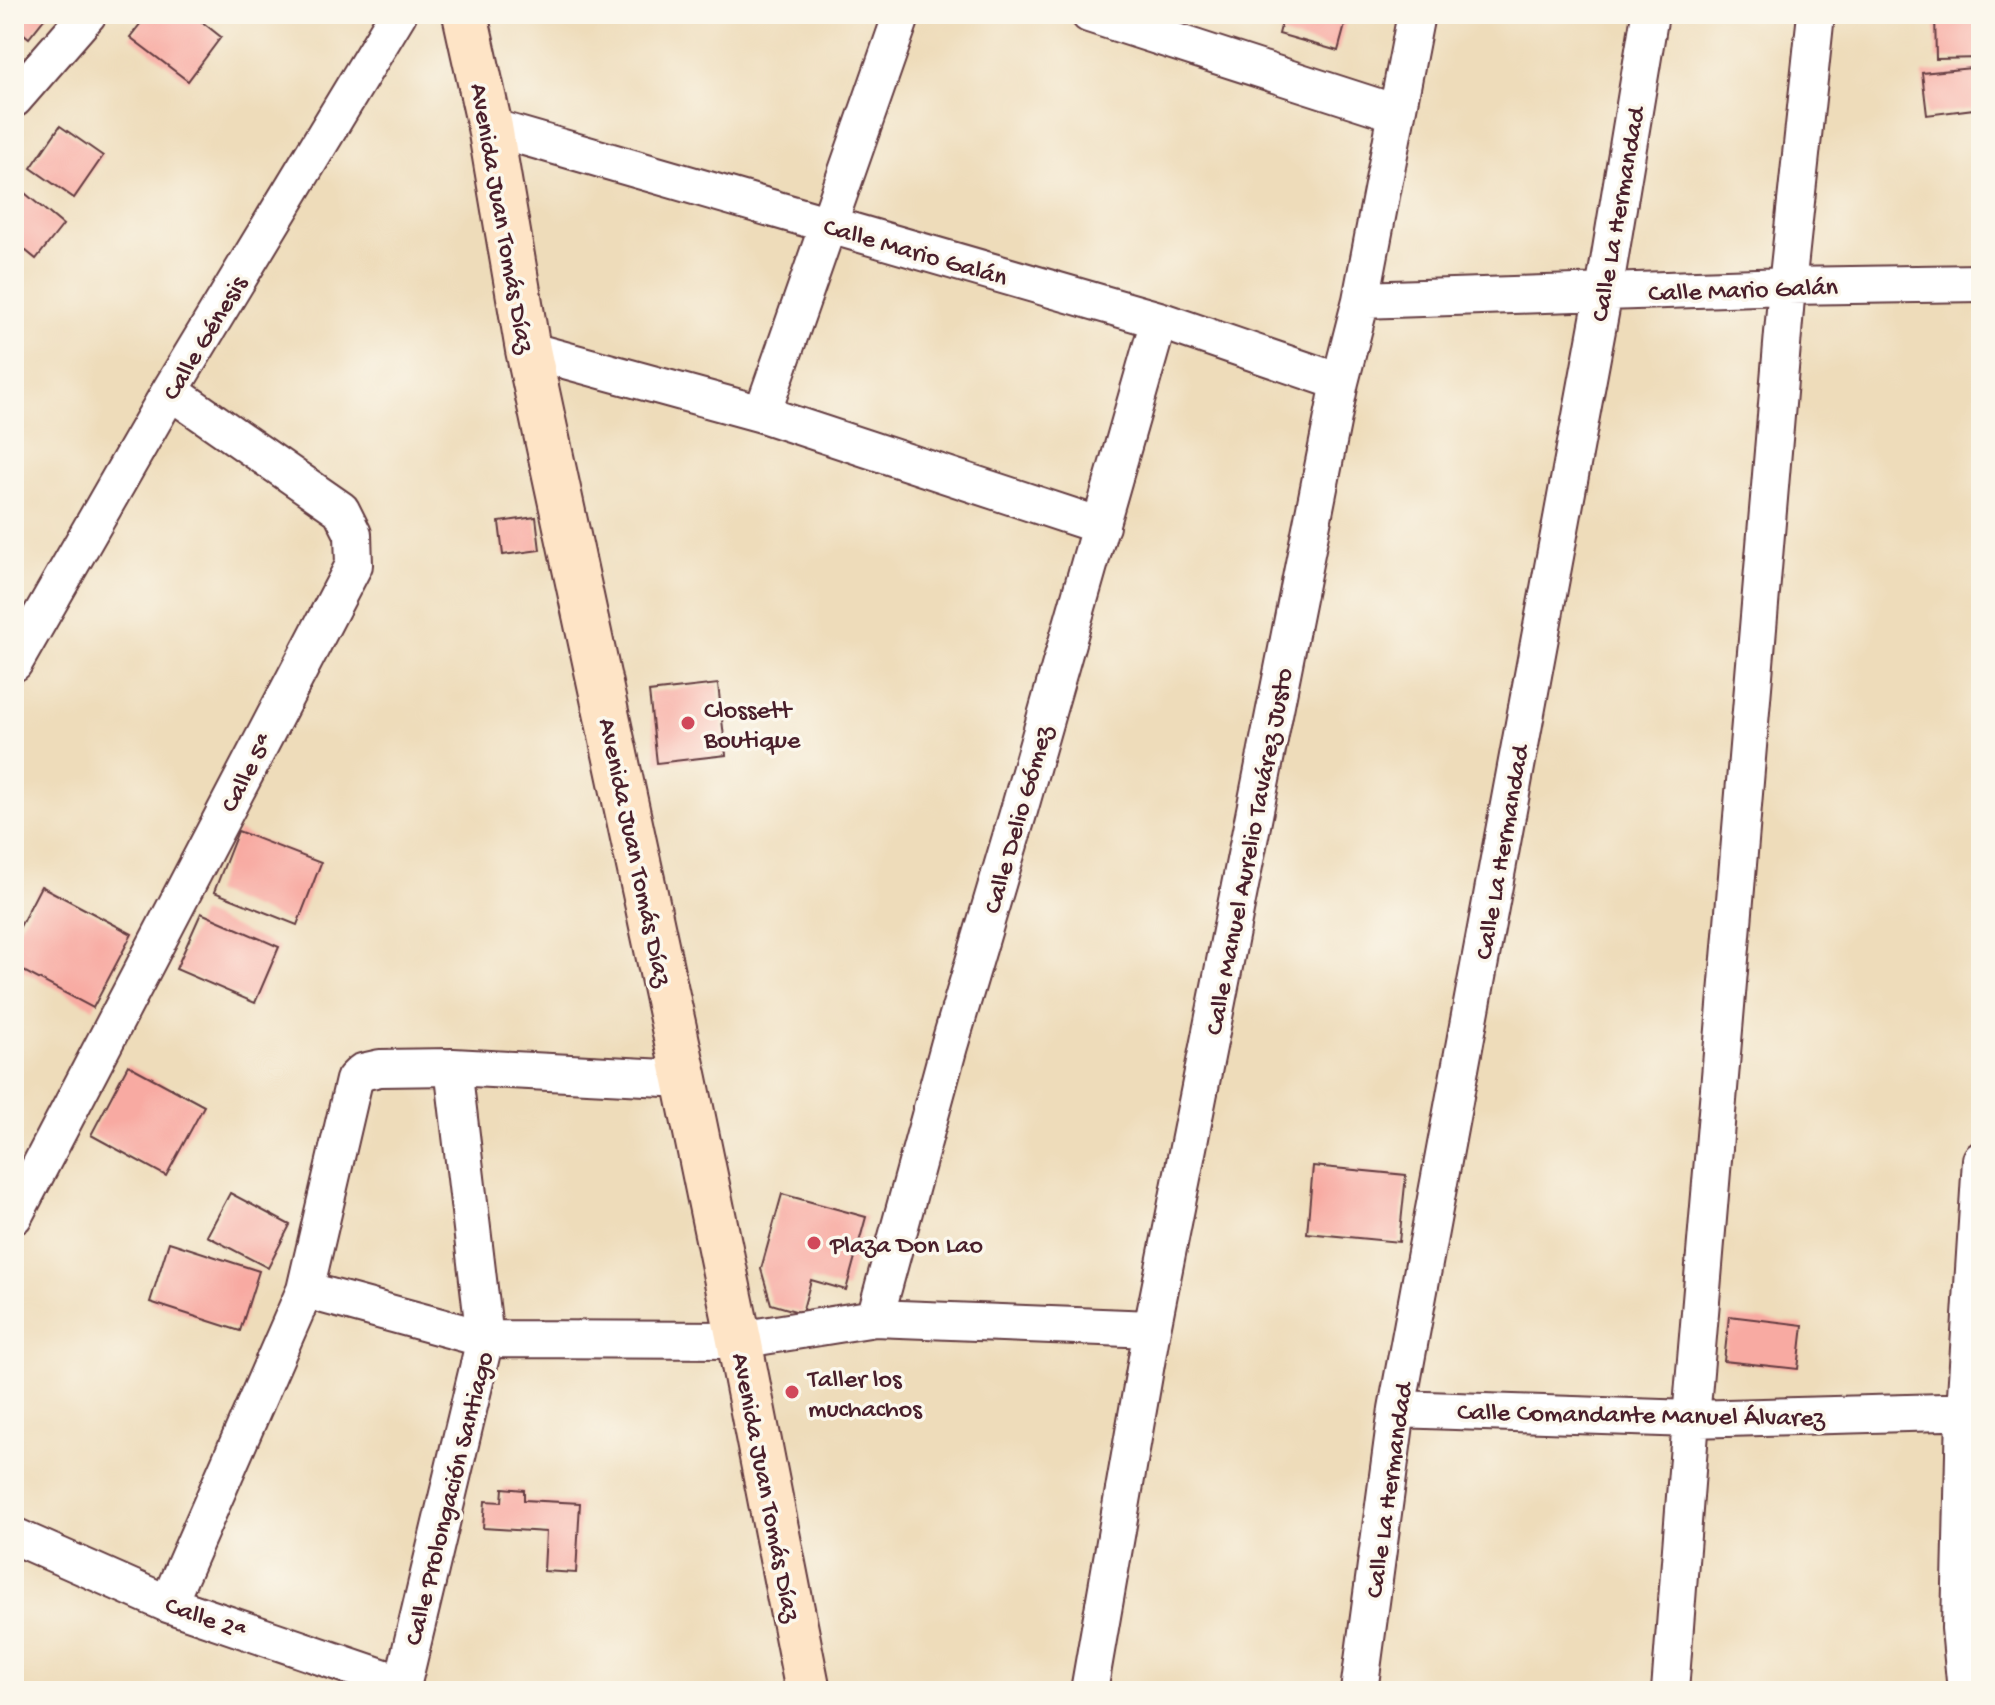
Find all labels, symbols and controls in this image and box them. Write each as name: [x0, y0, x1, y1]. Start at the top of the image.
street label: Avenida Juan Tomás Díaz: [461, 81, 539, 358]
street label: Calle La Hermandad: [1586, 103, 1655, 324]
street label: Calle Mario Galán: [819, 213, 1011, 296]
street label: Calle Génesis: [158, 270, 257, 407]
street label: Calle Mario Galán: [1648, 274, 1839, 311]
street label: Calle Manuel Aurelio Tavárez Justo: [1201, 666, 1302, 1038]
place label: Clossett Boutique: [703, 697, 801, 758]
marker: Clossett Boutique: [679, 714, 697, 732]
street label: Avenida Juan Tomás Díaz: [589, 716, 677, 991]
street label: Calle Delio Gómez: [979, 721, 1062, 918]
street label: Calle 5ª: [216, 729, 283, 819]
street label: Calle La Hermandad: [1470, 741, 1539, 962]
place label: Plaza Don Lao: [829, 1232, 983, 1263]
marker: Plaza Don Lao: [805, 1234, 823, 1252]
street label: Calle Prolongación Santiago: [400, 1349, 503, 1649]
street label: Avenida Juan Tomás Díaz: [722, 1351, 805, 1627]
place label: Taller los muchachos: [806, 1366, 923, 1427]
street label: Calle La Hermandad: [1361, 1379, 1422, 1600]
marker: Taller los muchachos: [783, 1383, 801, 1401]
street label: Calle Comandante Manuel Álvarez: [1457, 1399, 1827, 1436]
street label: Calle 2ª: [160, 1591, 250, 1649]

